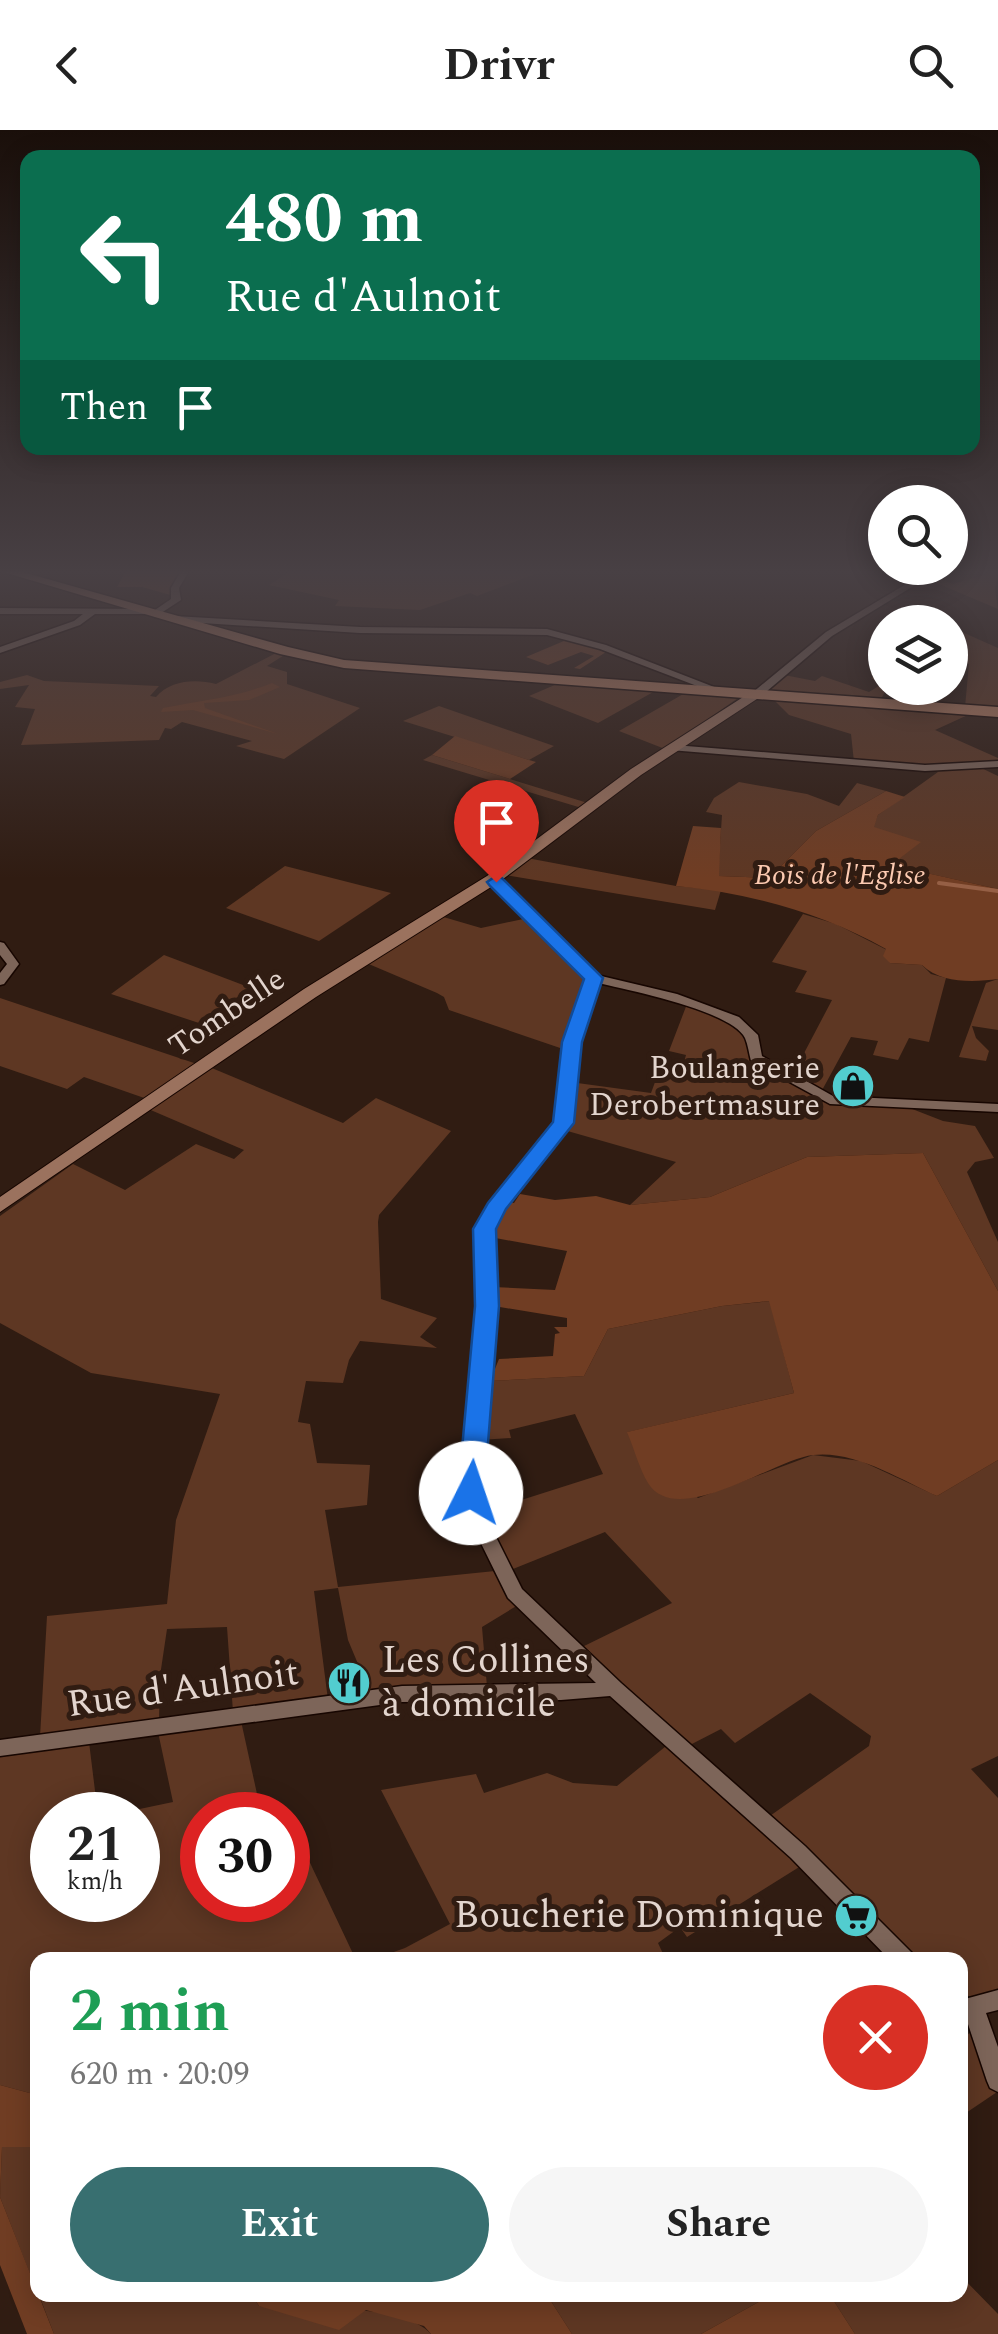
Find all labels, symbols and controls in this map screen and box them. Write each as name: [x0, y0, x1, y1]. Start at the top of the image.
text: Drivr: [443, 31, 555, 100]
icon: back: [40, 38, 95, 93]
icon: search: [903, 38, 958, 93]
text: 480 m: [225, 167, 423, 273]
icon: left: [60, 190, 190, 320]
text: Rue d'Aulnoit: [225, 263, 501, 332]
text: Then: [60, 379, 148, 437]
icon: arrive: [168, 380, 223, 435]
map controls: [868, 485, 968, 705]
button: search: [868, 485, 968, 585]
button: layers: [868, 605, 968, 705]
pin: [454, 780, 539, 883]
icon: arrive: [469, 795, 524, 850]
park label: Bois de l'Eglise: [754, 854, 926, 897]
street label: Tombelle: [158, 956, 296, 1070]
place label: Boulangerie Derobertmasure: [589, 1044, 820, 1130]
shop icon: Boulangerie Derobertmasure: [830, 1063, 876, 1109]
position arrow: [419, 1441, 523, 1545]
place label: Les Collines à domicile: [382, 1632, 590, 1734]
street label: Rue d'Aulnoit: [63, 1644, 303, 1734]
restaurant icon: Les Collines à domicile: [326, 1660, 372, 1706]
speed limit sign: 30: [180, 1792, 310, 1922]
text: 21: [67, 1807, 123, 1883]
text: km/h: [67, 1863, 123, 1901]
place label: Boucherie Dominique: [454, 1887, 824, 1945]
supermarket icon: Boucherie Dominique: [833, 1893, 879, 1939]
text: 2 min: [70, 1966, 230, 2058]
button: close: [823, 1985, 928, 2090]
text: 620 m · 20:09: [70, 2050, 250, 2099]
button: Exit: [70, 2167, 489, 2282]
button: Share: [509, 2167, 928, 2282]

